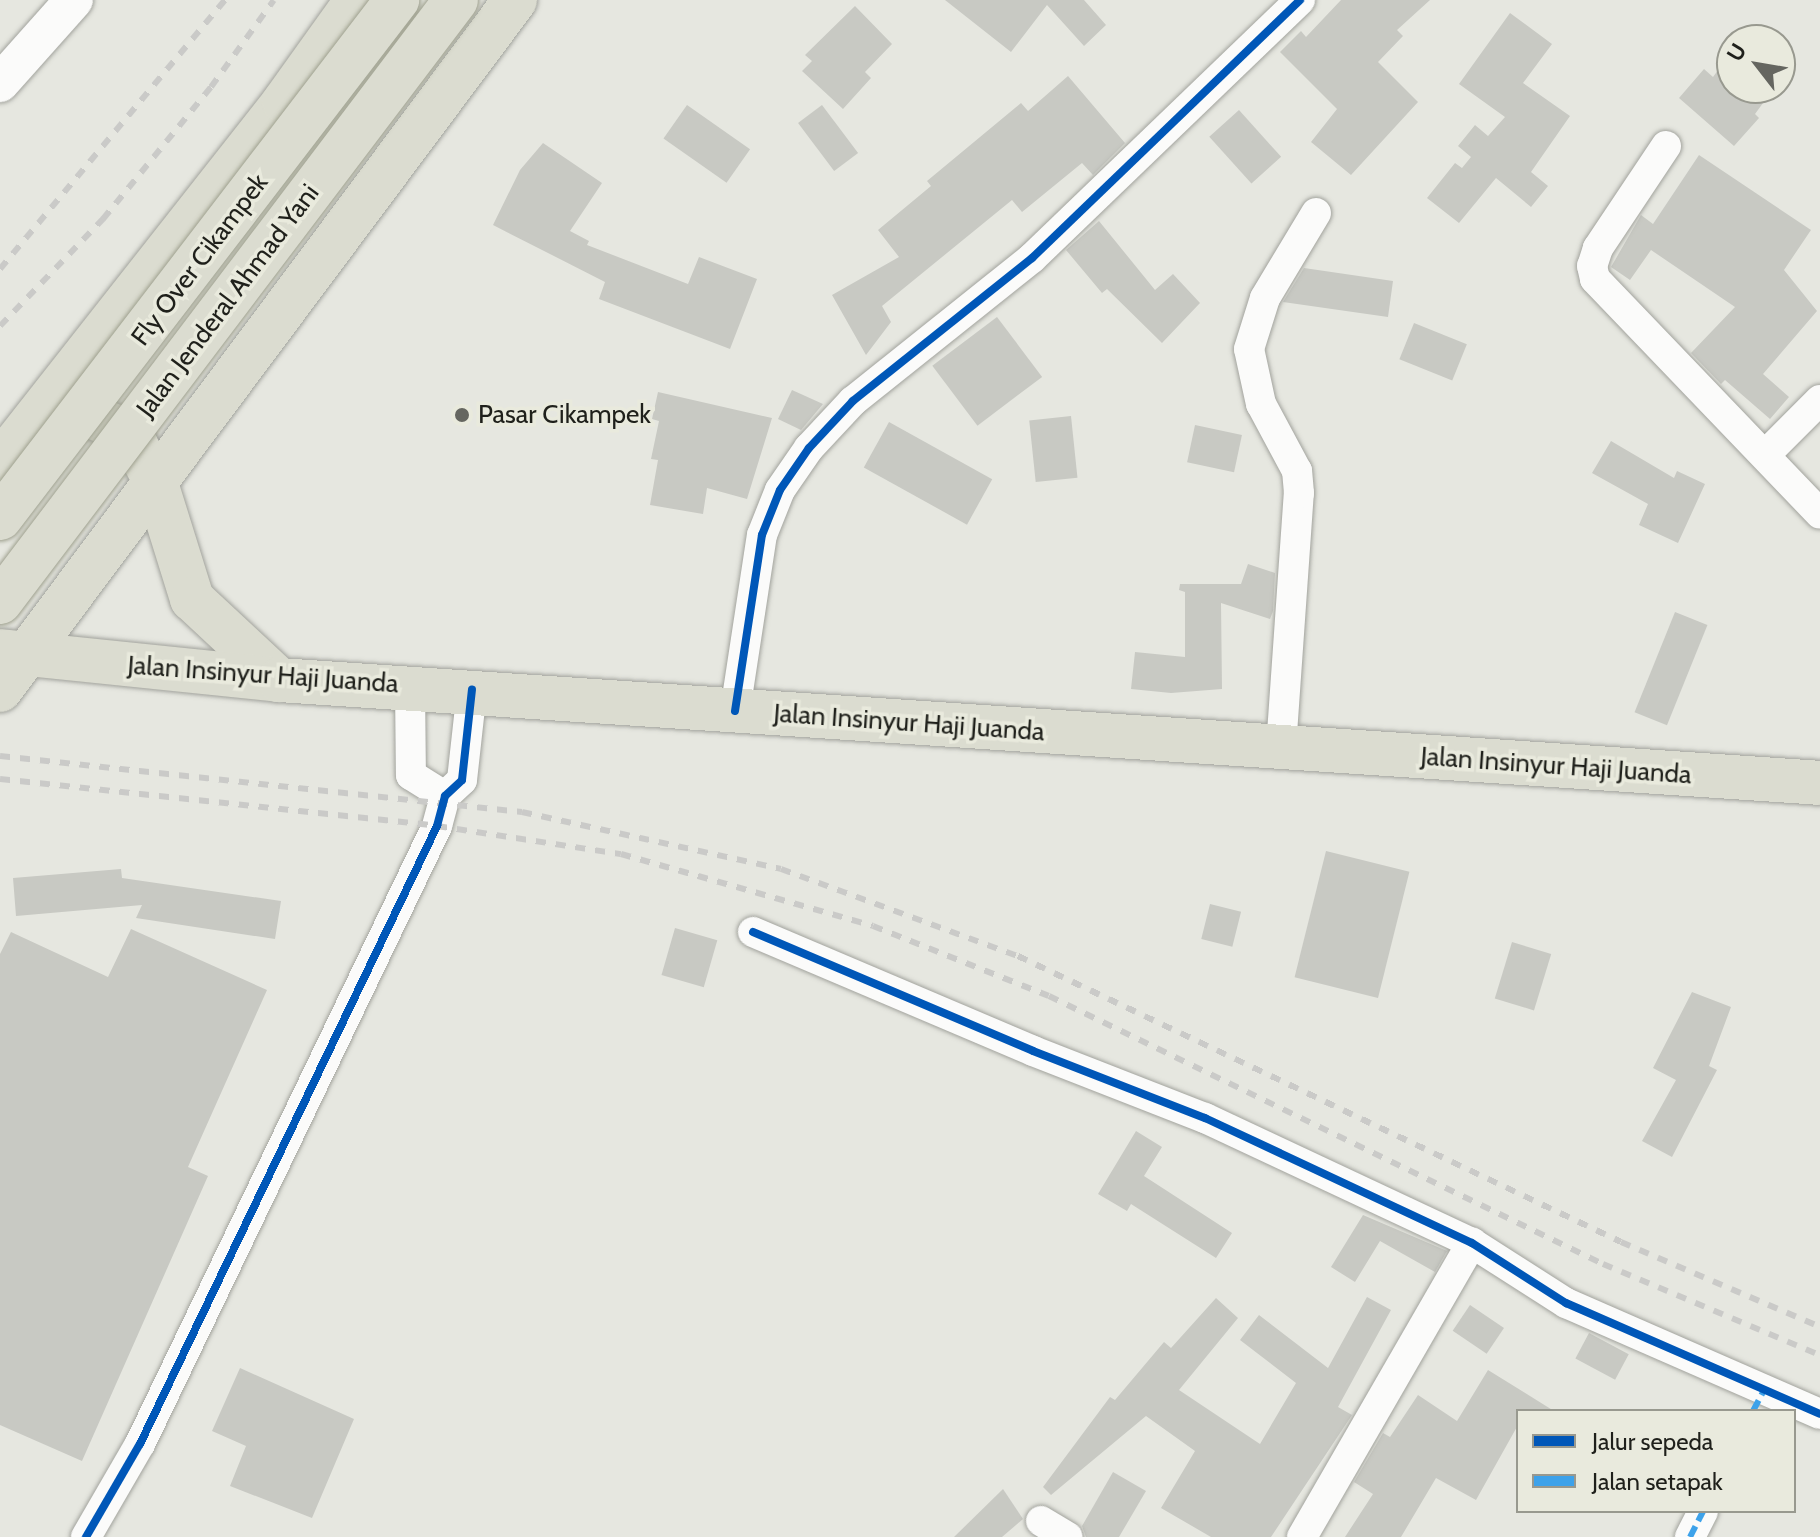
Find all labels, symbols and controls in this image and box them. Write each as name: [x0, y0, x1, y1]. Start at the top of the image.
north arrow: [1716, 24, 1796, 104]
text: U: [1721, 39, 1752, 66]
street label: Fly Over Cikampek: [125, 168, 275, 352]
street label: Jalan Jenderal Ahmad Yani: [130, 178, 326, 424]
place label: Pasar Cikampek: [478, 399, 651, 431]
marker: Pasar Cikampek: [453, 406, 471, 424]
street label: Jalan Insinyur Haji Juanda: [127, 650, 399, 700]
street label: Jalan Insinyur Haji Juanda: [773, 698, 1045, 748]
street label: Jalan Insinyur Haji Juanda: [1420, 741, 1692, 791]
legend: [1516, 1409, 1796, 1513]
text: Jalur sepeda: [1592, 1427, 1713, 1456]
text: Jalan setapak: [1592, 1467, 1723, 1496]

